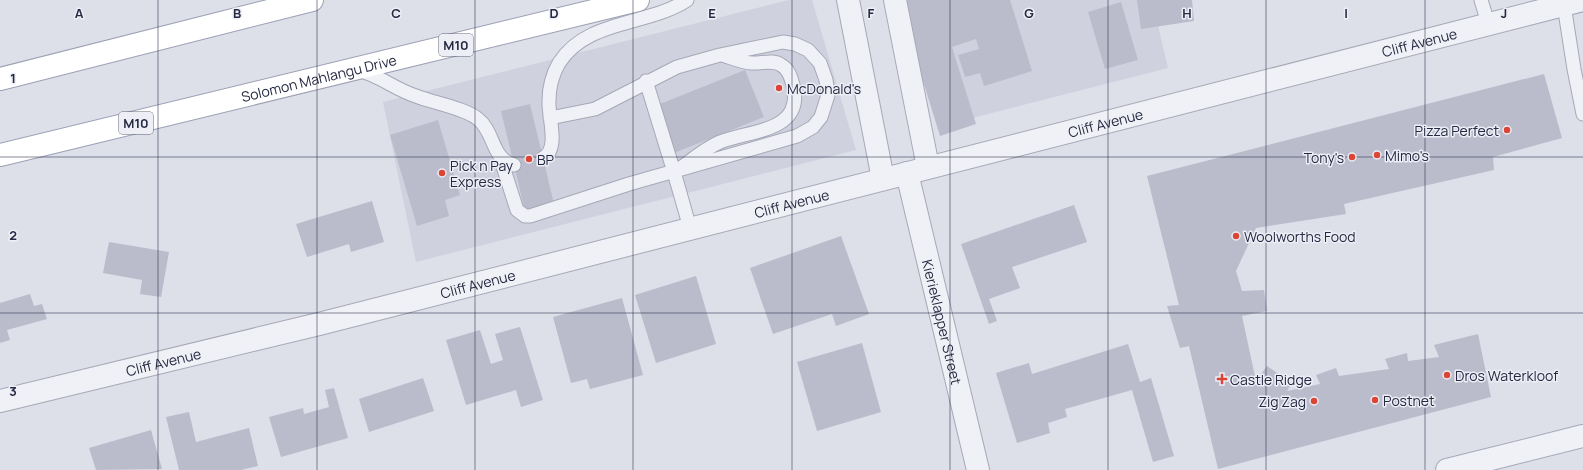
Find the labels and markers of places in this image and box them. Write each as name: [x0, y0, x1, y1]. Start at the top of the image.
place label: McDonald's: [787, 79, 861, 98]
marker: McDonald's: [774, 83, 784, 93]
place label: Pizza Perfect: [1414, 121, 1499, 140]
marker: Pizza Perfect: [1502, 125, 1512, 135]
place label: Mimo's: [1385, 146, 1429, 165]
place label: Tony's: [1304, 148, 1344, 167]
place label: BP: [537, 150, 555, 169]
marker: Mimo's: [1372, 150, 1382, 160]
marker: Tony's: [1347, 152, 1357, 162]
marker: BP: [524, 154, 534, 164]
place label: Pick n Pay Express: [450, 156, 514, 191]
marker: Pick n Pay Express: [437, 168, 447, 178]
place label: Woolworths Food: [1244, 227, 1356, 246]
marker: Woolworths Food: [1231, 231, 1241, 241]
place label: Dros Waterkloof: [1455, 366, 1558, 385]
place label: Castle Ridge: [1230, 370, 1312, 389]
marker: Dros Waterkloof: [1442, 370, 1452, 380]
marker: Castle Ridge: [1217, 374, 1227, 384]
place label: Postnet: [1383, 391, 1435, 410]
place label: Zig Zag: [1258, 392, 1306, 411]
marker: Postnet: [1370, 395, 1380, 405]
marker: Zig Zag: [1309, 396, 1319, 406]

